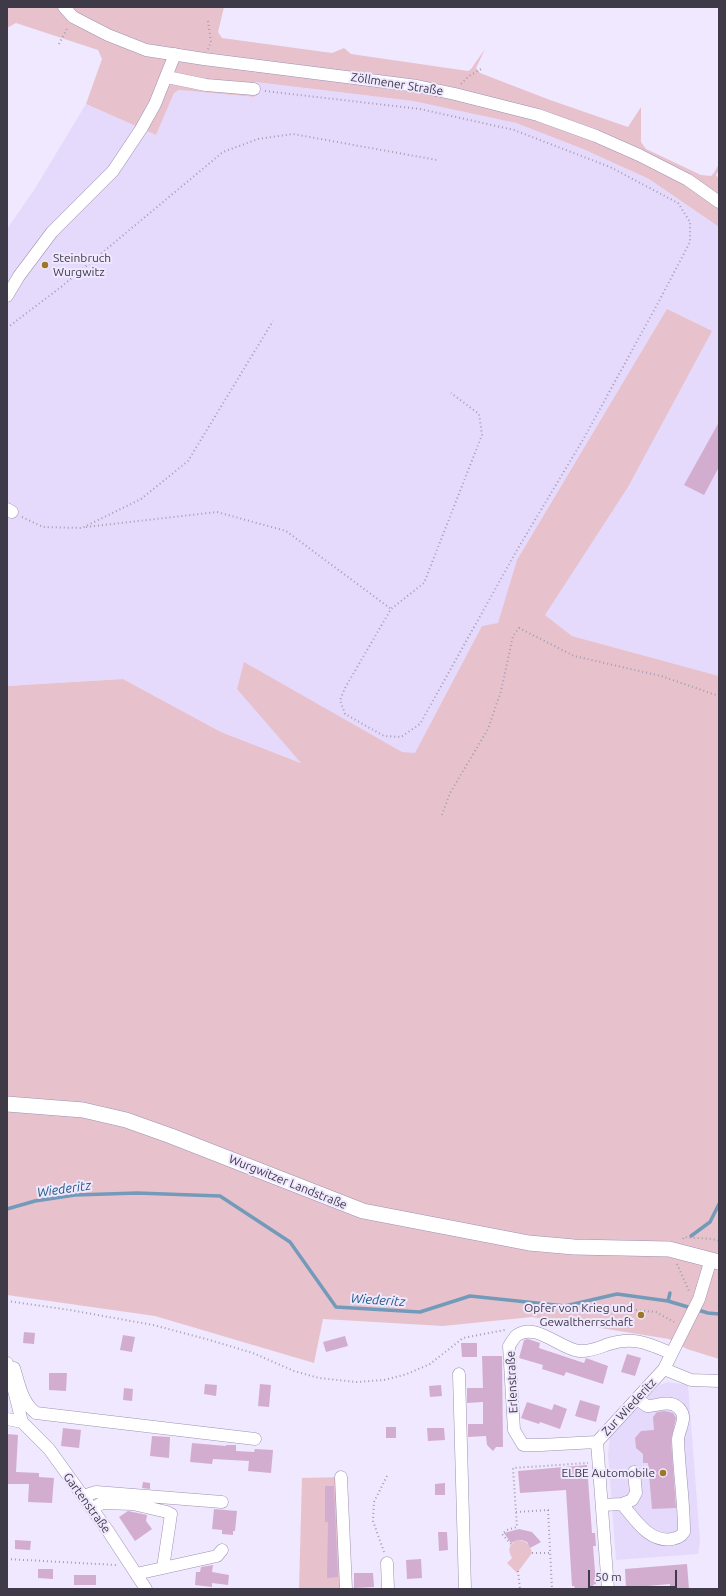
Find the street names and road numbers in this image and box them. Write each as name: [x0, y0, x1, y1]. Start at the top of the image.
street label: Zöllmener Straße: [350, 70, 444, 98]
street label: Wurgwitzer Landstraße: [227, 1152, 349, 1212]
street label: Erlenstraße: [503, 1350, 521, 1414]
street label: Zur Wiederitz: [599, 1375, 659, 1439]
street label: Gartenstraße: [60, 1470, 114, 1536]

